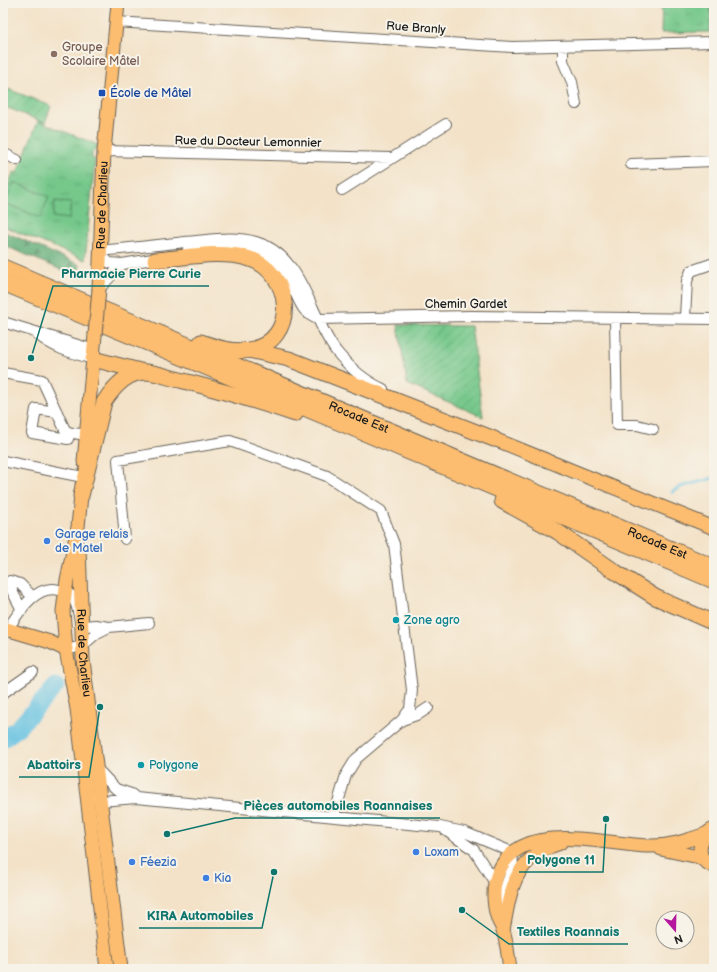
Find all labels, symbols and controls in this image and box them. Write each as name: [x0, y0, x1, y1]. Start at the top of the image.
street label: Rue Branly: [386, 18, 447, 38]
place label: Groupe Scolaire Mâtel: [62, 40, 139, 69]
marker: Groupe Scolaire Mâtel: [49, 49, 59, 59]
place label: École de Mâtel: [110, 85, 191, 101]
marker: École de Mâtel: [97, 88, 107, 98]
street label: Rue du Docteur Lemonnier: [174, 133, 322, 151]
street label: Rue de Charlieu: [93, 161, 111, 250]
callout: Pharmacie Pierre Curie: [53, 261, 209, 286]
text: Pharmacie Pierre Curie: [61, 266, 201, 282]
street label: Chemin Gardet: [425, 297, 508, 312]
street label: Rocade Est: [327, 398, 391, 436]
street label: Rocade Est: [625, 524, 690, 562]
place label: Garage relais de Matel: [55, 527, 128, 556]
marker: Garage relais de Matel: [42, 536, 52, 546]
street label: Rue de Charlieu: [74, 608, 95, 698]
place label: Zone agro: [403, 613, 460, 628]
marker: Zone agro: [391, 615, 401, 625]
callout: Abattoirs: [19, 752, 89, 777]
text: Abattoirs: [26, 757, 81, 773]
place label: Polygone: [149, 758, 198, 773]
marker: Polygone: [136, 760, 146, 770]
callout: Pièces automobiles Roannaises: [235, 793, 440, 818]
text: Pièces automobiles Roannaises: [244, 798, 432, 814]
place label: Loxam: [424, 845, 459, 860]
marker: Loxam: [411, 847, 421, 857]
callout: Polygone 11: [519, 847, 603, 872]
text: Polygone 11: [527, 852, 595, 868]
place label: Féezia: [140, 855, 177, 870]
marker: Féezia: [127, 857, 137, 867]
place label: Kia: [214, 871, 232, 886]
marker: Kia: [201, 873, 211, 883]
callout: KIRA Automobiles: [139, 903, 262, 928]
text: KIRA Automobiles: [147, 908, 253, 924]
north arrow: [655, 910, 695, 950]
callout: Textiles Roannais: [509, 919, 628, 944]
text: Textiles Roannais: [517, 924, 619, 940]
text: N: [672, 931, 684, 946]

